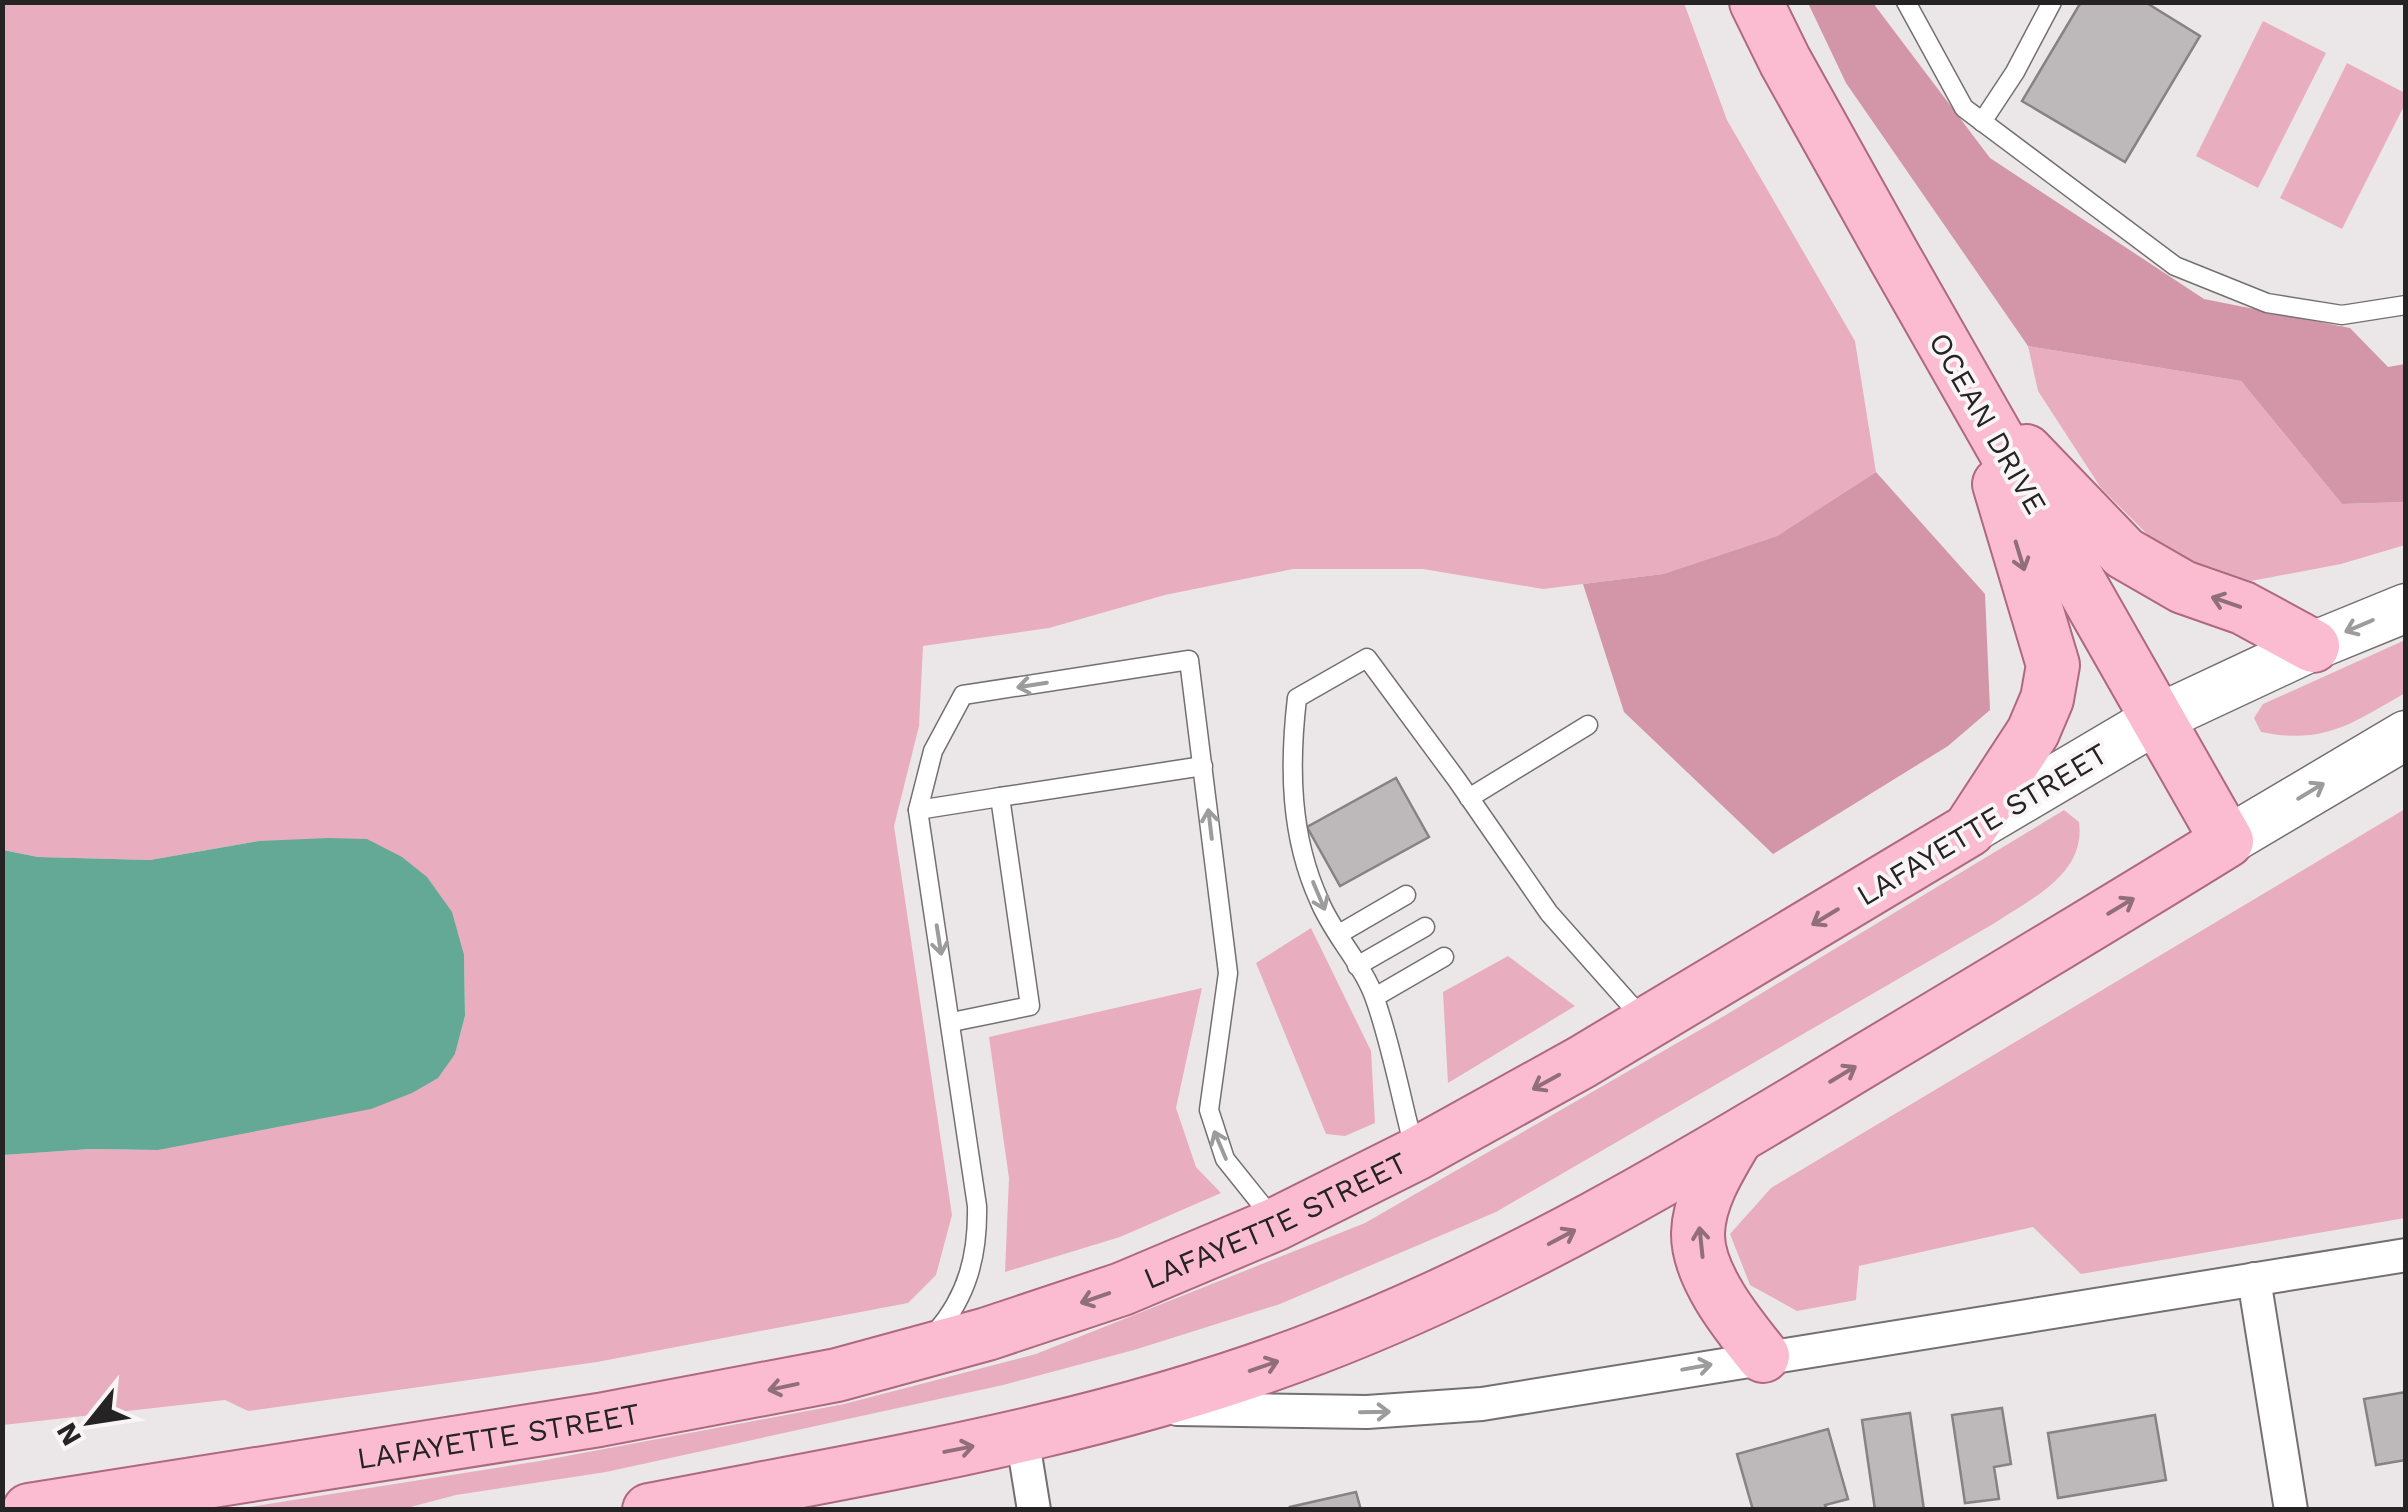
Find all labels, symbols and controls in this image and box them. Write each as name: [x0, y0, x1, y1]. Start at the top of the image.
street label: OCEAN DRIVE: [1922, 326, 2054, 520]
one-way arrow: [2012, 540, 2030, 571]
one-way arrow: [2211, 592, 2242, 610]
one-way arrow: [2344, 618, 2375, 636]
one-way arrow: [1016, 676, 1048, 694]
street label: LAFAYETTE STREET: [1850, 735, 2114, 913]
one-way arrow: [2296, 781, 2324, 801]
one-way arrow: [1200, 808, 1219, 841]
one-way arrow: [1311, 880, 1329, 911]
one-way arrow: [2106, 896, 2135, 916]
one-way arrow: [1811, 907, 1840, 927]
one-way arrow: [930, 923, 948, 956]
one-way arrow: [1828, 1064, 1857, 1084]
one-way arrow: [1531, 1073, 1561, 1093]
one-way arrow: [1210, 1130, 1228, 1160]
street label: LAFAYETTE STREET: [1138, 1144, 1412, 1295]
one-way arrow: [1691, 1226, 1710, 1259]
one-way arrow: [1546, 1227, 1576, 1246]
one-way arrow: [1081, 1290, 1112, 1308]
one-way arrow: [1247, 1356, 1278, 1374]
one-way arrow: [1680, 1357, 1713, 1376]
north arrow: [40, 1372, 140, 1472]
one-way arrow: [768, 1378, 800, 1397]
street label: LAFAYETTE STREET: [354, 1395, 642, 1476]
one-way arrow: [1359, 1402, 1391, 1421]
text: N: [49, 1417, 88, 1451]
one-way arrow: [942, 1439, 974, 1458]

